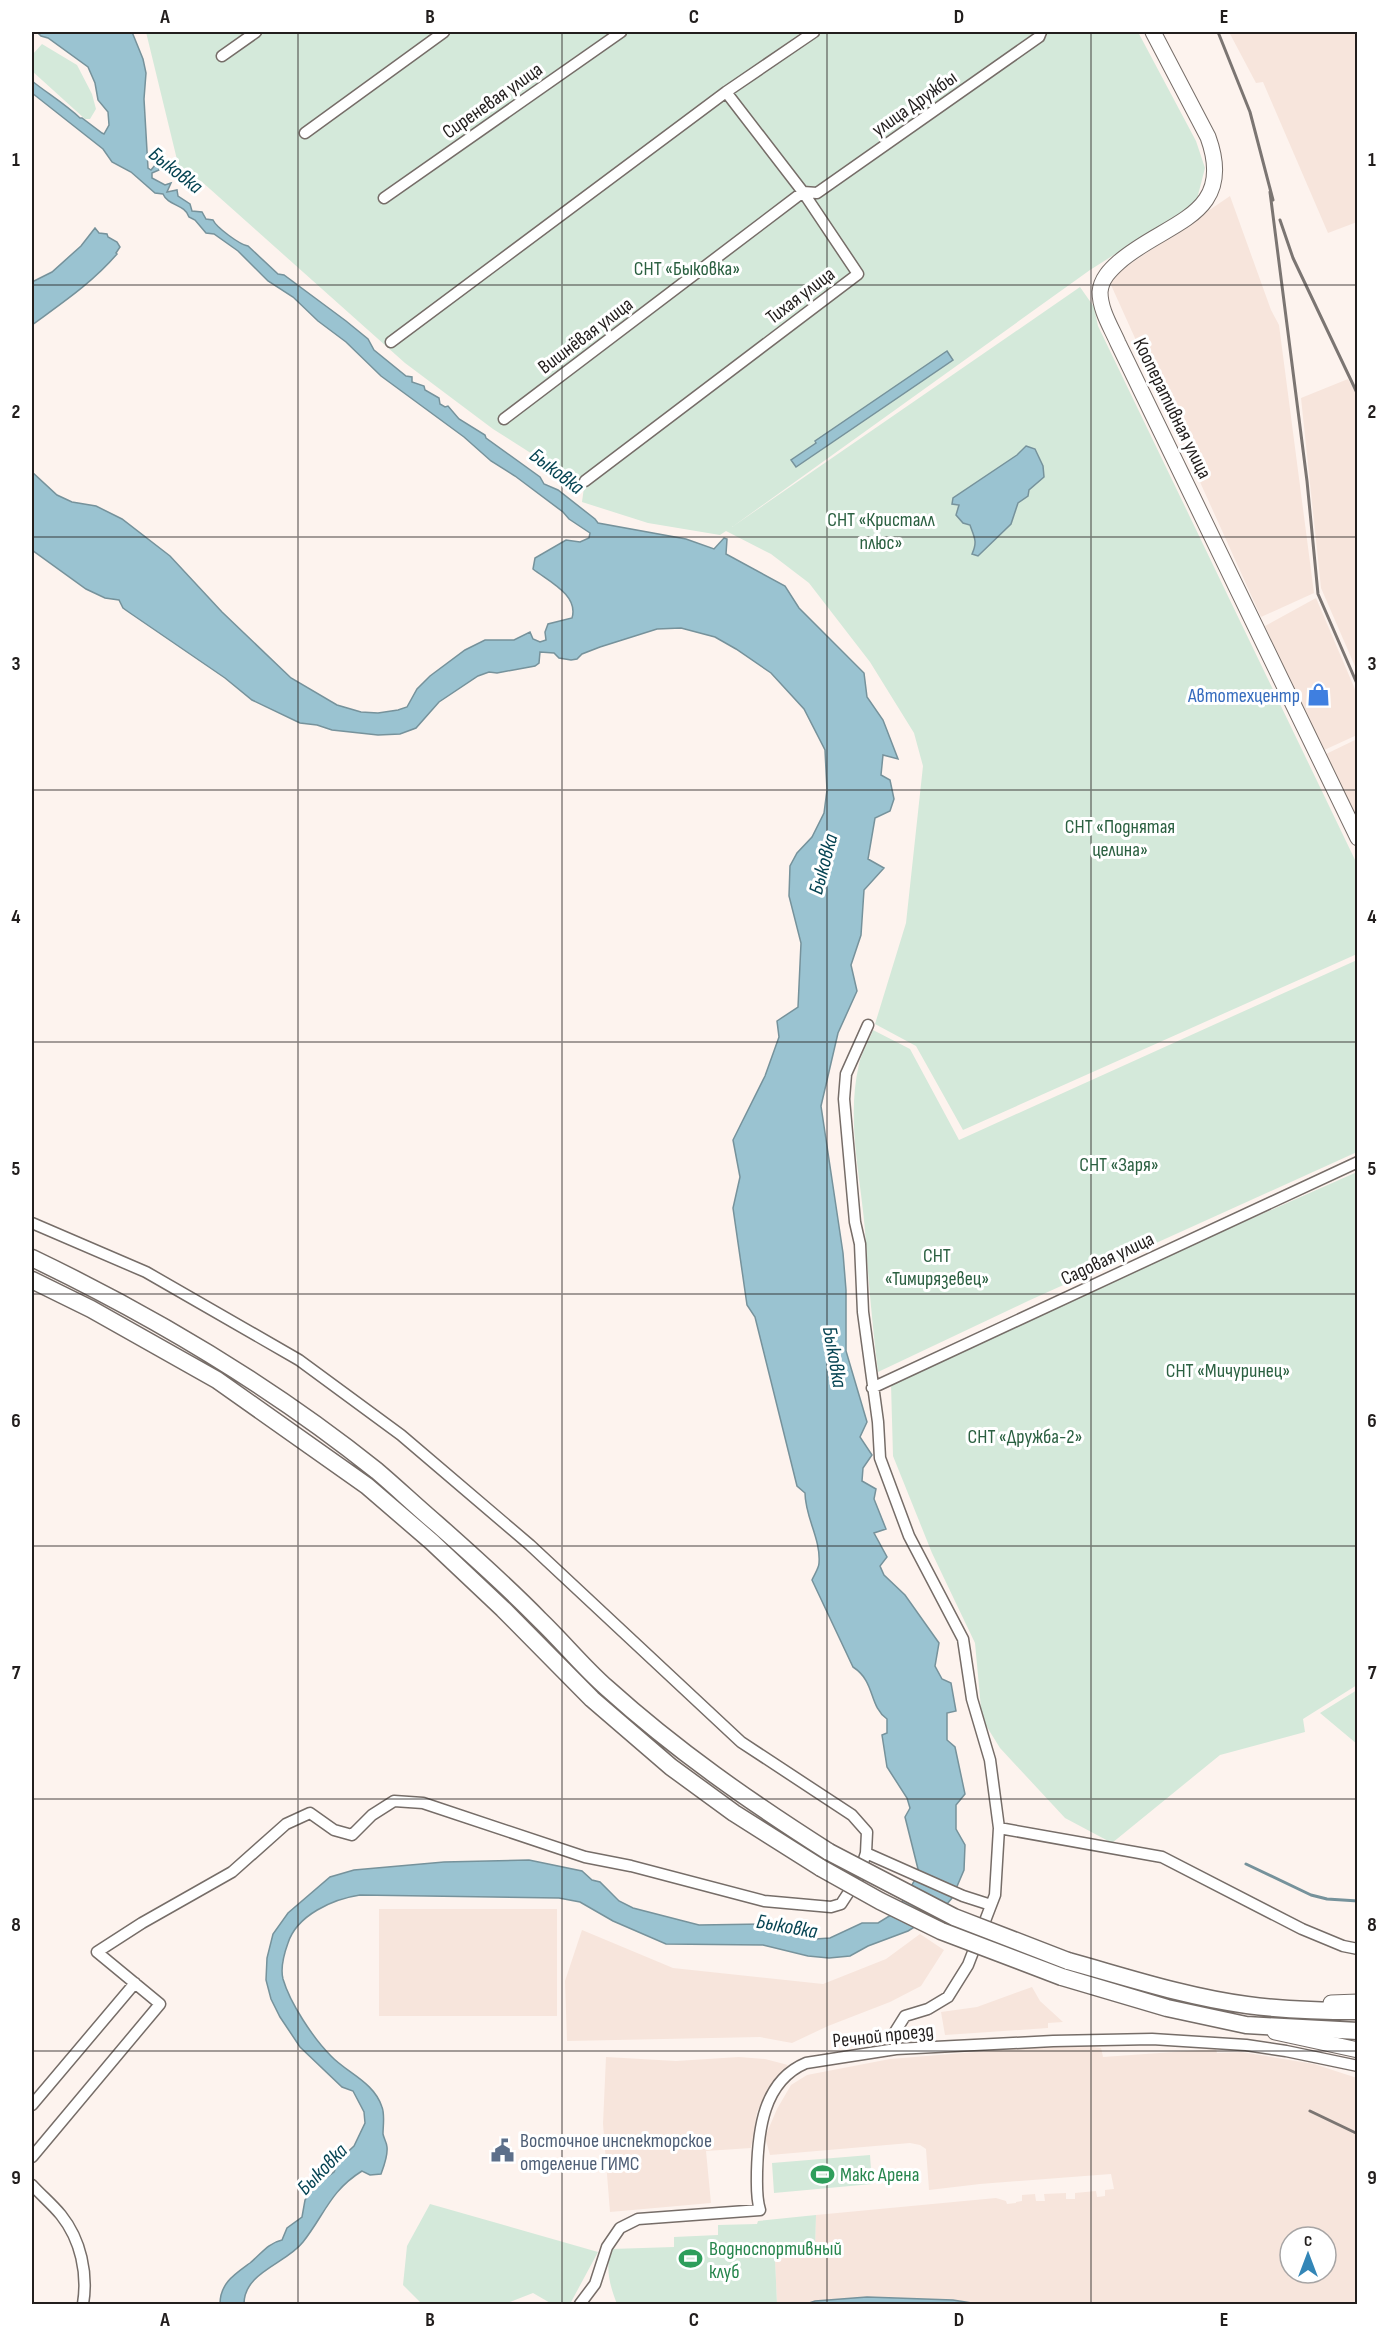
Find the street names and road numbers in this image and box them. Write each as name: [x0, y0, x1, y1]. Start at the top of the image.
street label: Сиреневая улица: [438, 58, 547, 144]
street label: улица Дружбы: [867, 66, 962, 142]
street label: Тихая улица: [761, 262, 840, 329]
street label: Вишнёвая улица: [534, 292, 638, 379]
street label: Кооперативная улица: [1128, 334, 1217, 483]
street label: Садовая улица: [1057, 1227, 1158, 1291]
street label: Речной проезд: [831, 2019, 935, 2053]

